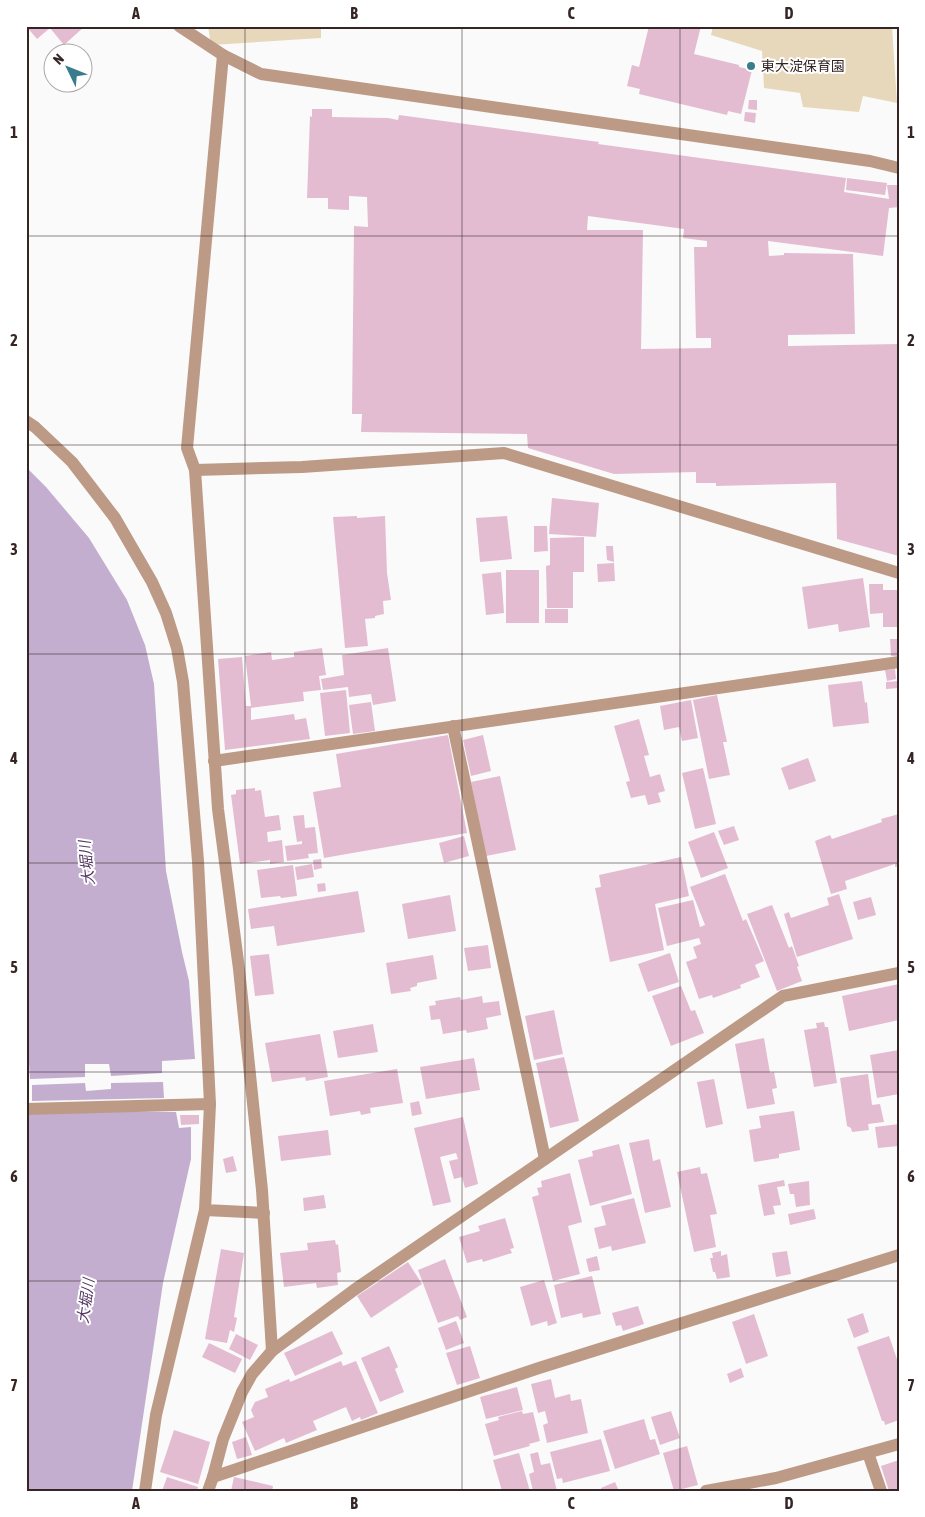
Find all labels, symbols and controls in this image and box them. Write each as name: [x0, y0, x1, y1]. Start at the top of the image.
text: A: [131, 4, 140, 22]
text: B: [350, 4, 358, 22]
text: C: [567, 4, 575, 22]
text: D: [785, 4, 794, 22]
north arrow: [42, 42, 92, 92]
text: N: [50, 51, 67, 68]
place label: 東大淀保育園: [761, 58, 845, 74]
marker: 東大淀保育園: [745, 60, 757, 72]
text: 1: [10, 123, 18, 141]
text: 1: [907, 123, 915, 141]
text: 2: [10, 331, 18, 349]
text: 2: [907, 331, 915, 349]
text: 3: [10, 540, 18, 558]
text: 3: [907, 540, 915, 558]
text: 4: [9, 749, 18, 767]
text: 4: [906, 749, 915, 767]
water label: 大堀川: [75, 838, 97, 886]
text: 5: [10, 958, 18, 976]
text: 5: [907, 958, 915, 976]
text: 6: [10, 1167, 18, 1185]
text: 6: [907, 1167, 915, 1185]
water label: 大堀川: [74, 1275, 97, 1324]
text: 7: [10, 1376, 18, 1394]
text: 7: [907, 1376, 915, 1394]
text: A: [131, 1494, 140, 1512]
text: B: [350, 1494, 358, 1512]
text: C: [567, 1494, 575, 1512]
text: D: [785, 1494, 794, 1512]

